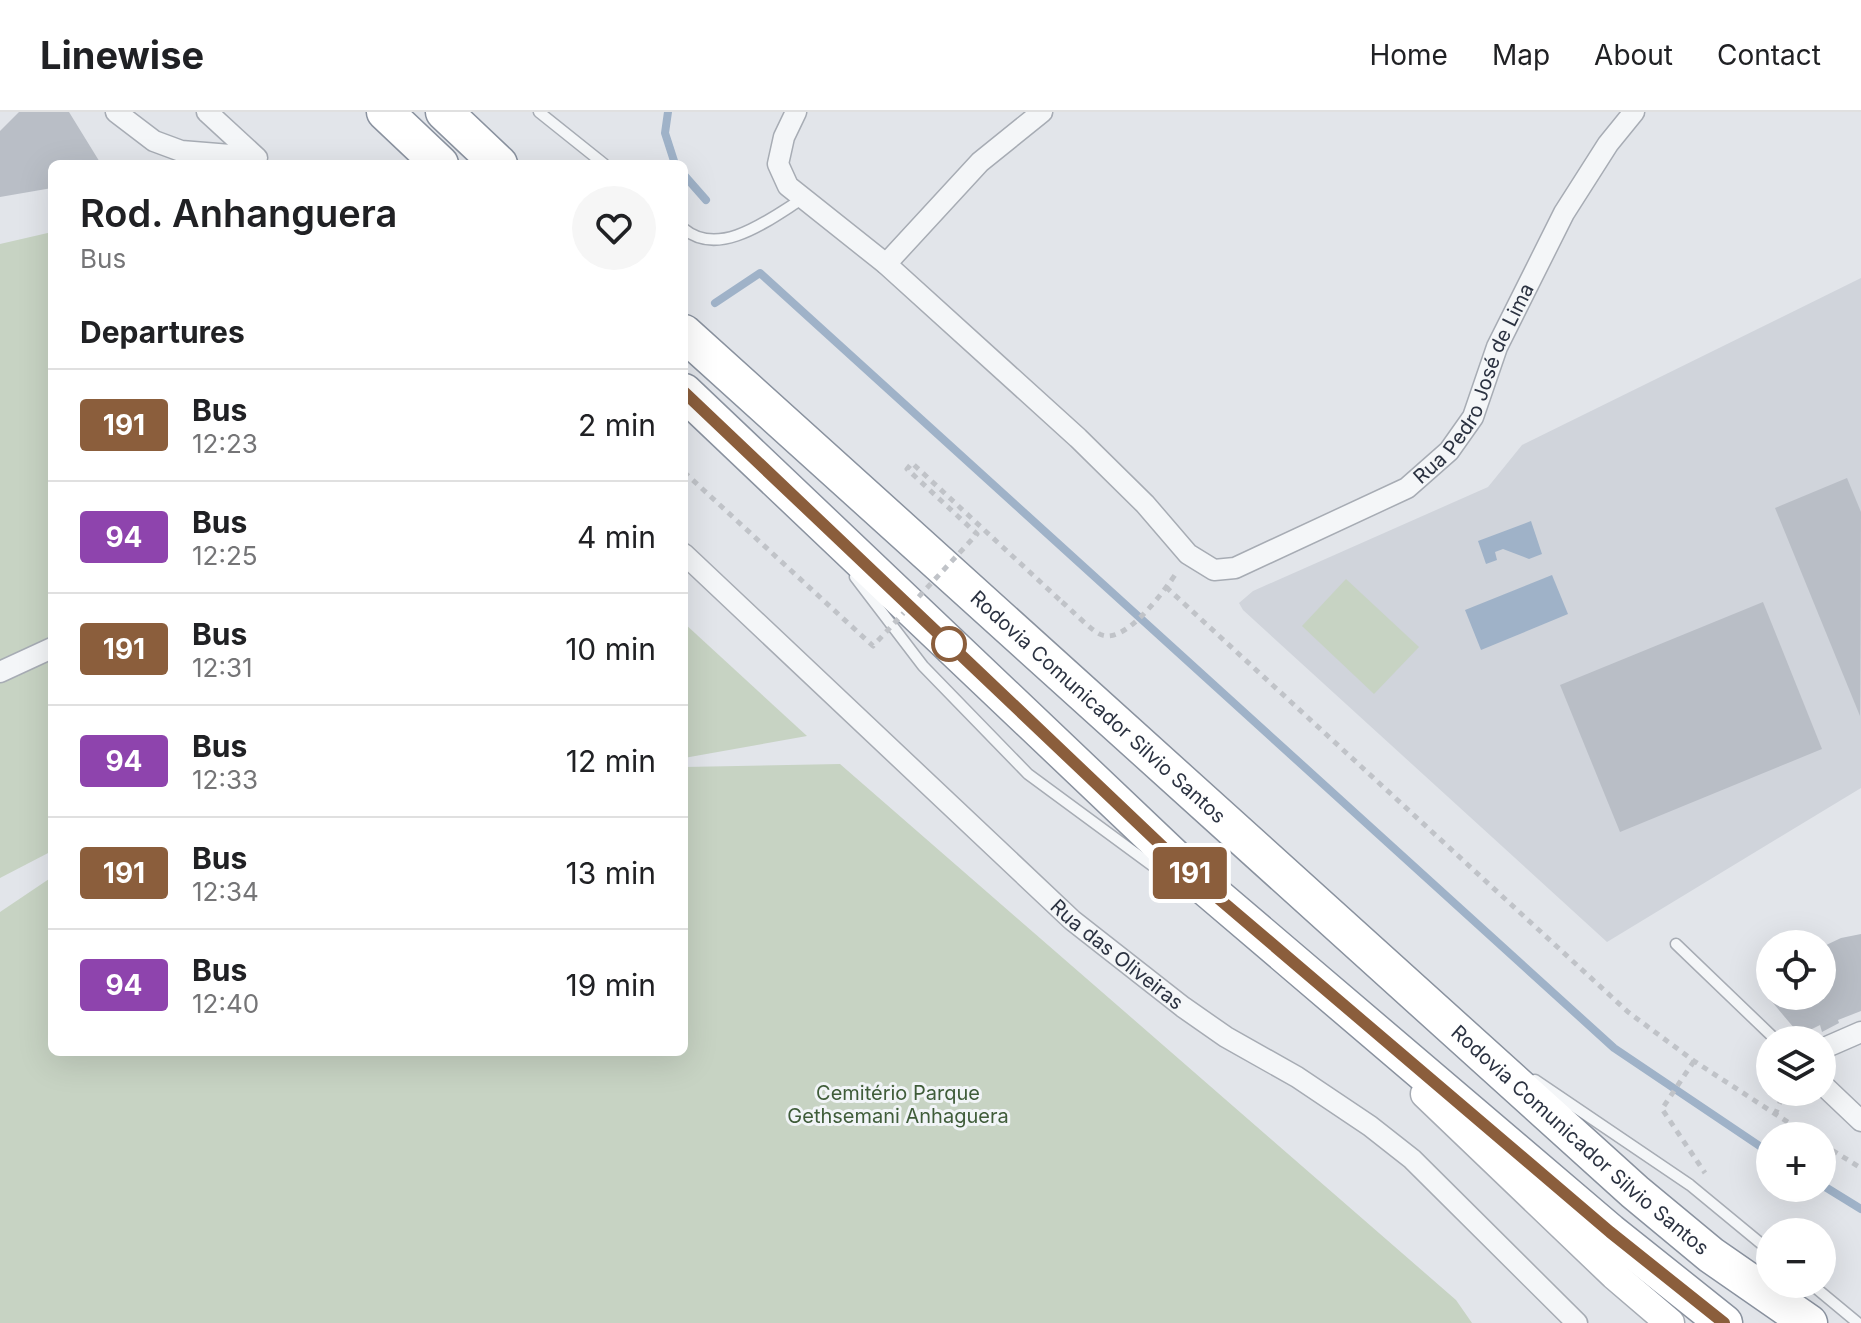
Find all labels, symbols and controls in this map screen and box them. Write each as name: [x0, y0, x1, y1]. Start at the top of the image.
text: Linewise: [40, 32, 204, 78]
text: Home: [1369, 38, 1448, 72]
text: Map: [1492, 38, 1550, 72]
text: About: [1594, 38, 1673, 72]
text: Contact: [1717, 38, 1821, 72]
button: heart: [572, 186, 656, 270]
text: Rod. Anhanguera: [80, 190, 397, 236]
text: Bus: [80, 243, 126, 274]
street label: Rua Pedro José de Lima: [1408, 279, 1539, 489]
text: Departures: [80, 314, 245, 350]
text: Bus: [192, 392, 247, 428]
text: 2 min: [578, 407, 656, 443]
text: 191: [103, 408, 145, 442]
text: 12:23: [192, 428, 258, 459]
text: Bus: [192, 504, 247, 540]
text: 4 min: [577, 519, 656, 555]
text: 94: [105, 520, 143, 554]
text: 12:25: [192, 540, 258, 571]
street label: Rodovia Comunicador Silvio Santos: [966, 586, 1231, 828]
text: Bus: [192, 616, 247, 652]
unlabelled marker: [932, 627, 966, 661]
text: 10 min: [565, 631, 656, 667]
text: 191: [103, 632, 145, 666]
text: 12:31: [192, 652, 253, 683]
text: Bus: [192, 728, 247, 764]
text: 12 min: [566, 743, 656, 779]
text: 94: [105, 744, 143, 778]
text: 12:33: [192, 764, 258, 795]
text: Bus: [192, 840, 247, 876]
line badge: 191: [1144, 847, 1236, 899]
text: 13 min: [566, 855, 656, 891]
text: 191: [103, 856, 145, 890]
text: 191: [1169, 856, 1211, 890]
text: 12:34: [192, 876, 259, 907]
street label: Rua das Oliveiras: [1046, 894, 1188, 1015]
map controls: [1756, 930, 1836, 1298]
button: locate: [1756, 930, 1836, 1010]
text: Bus: [192, 952, 247, 988]
text: 19 min: [565, 967, 656, 1003]
text: 94: [105, 968, 143, 1002]
text: 12:40: [192, 988, 259, 1019]
street label: Rodovia Comunicador Silvio Santos: [1446, 1020, 1714, 1260]
button: layers: [1756, 1026, 1836, 1106]
park label: Cemitério Parque Gethsemani Anhaguera: [787, 1081, 1009, 1128]
button: +: [1756, 1122, 1836, 1202]
button: −: [1756, 1218, 1836, 1298]

